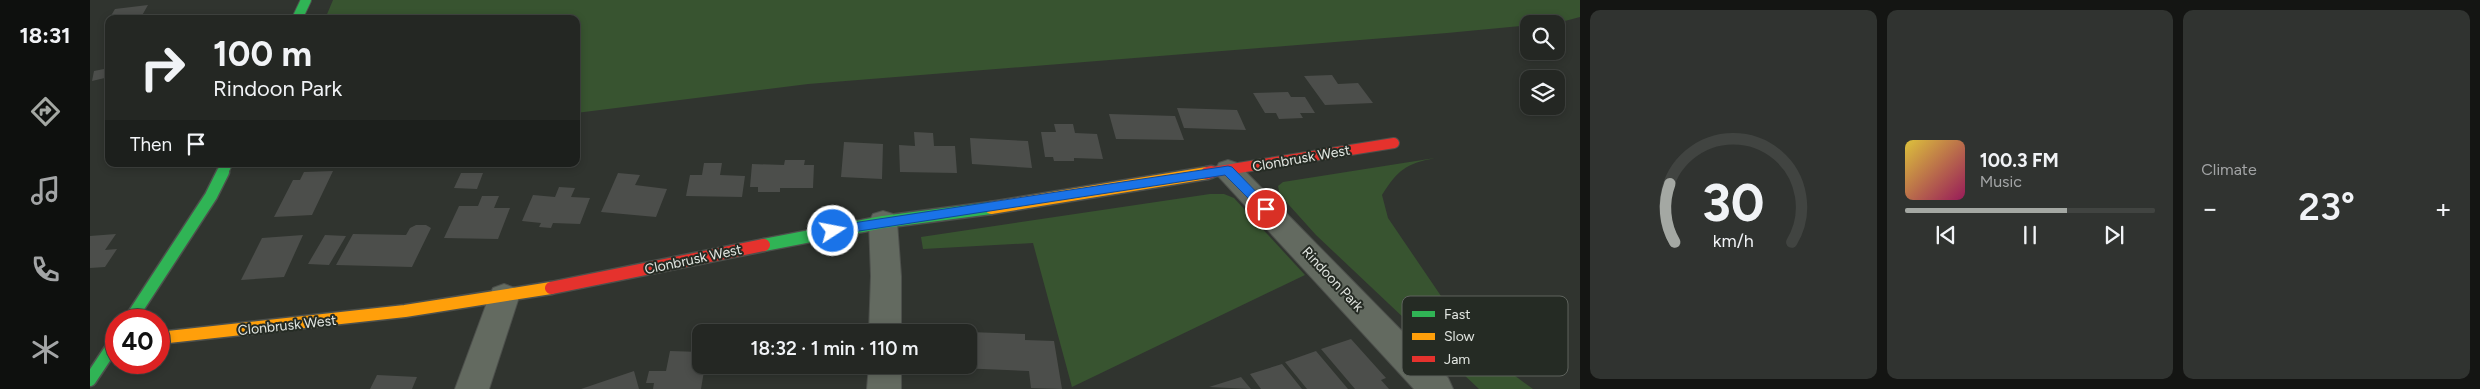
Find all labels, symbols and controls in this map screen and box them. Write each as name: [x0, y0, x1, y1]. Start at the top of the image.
map controls: [1520, 15, 1565, 115]
button: search: [1520, 15, 1565, 60]
text: 18:31: [20, 22, 70, 49]
text: 100 m: [213, 33, 312, 75]
icon: right: [130, 35, 195, 100]
button: layers: [1520, 70, 1565, 115]
text: Rindoon Park: [213, 75, 342, 102]
icon: directions: [28, 94, 63, 129]
icon: arrive: [182, 130, 210, 158]
text: Then: [130, 133, 172, 156]
street label: Clonbrusk West: [1251, 142, 1351, 175]
text: 100.3 FM: [1980, 149, 2059, 172]
text: Climate: [2201, 160, 2257, 179]
text: 30: [1702, 172, 1765, 234]
text: Music: [1980, 172, 2022, 191]
icon: music: [28, 173, 63, 208]
text: 23°: [2298, 184, 2355, 230]
pin: [1245, 188, 1287, 230]
text: −: [2201, 191, 2219, 225]
text: +: [2435, 191, 2452, 225]
icon: arrive: [1252, 195, 1280, 223]
position arrow: [806, 204, 858, 256]
icon: previous: [1932, 221, 1960, 249]
icon: pause: [2016, 221, 2044, 249]
icon: next: [2100, 221, 2128, 249]
text: km/h: [1713, 230, 1754, 251]
street label: Clonbrusk West: [643, 241, 743, 278]
street label: Rindoon Park: [1298, 243, 1367, 315]
icon: phone: [28, 252, 63, 287]
legend: [1402, 296, 1568, 376]
text: Fast: [1444, 306, 1470, 323]
speed limit sign: 40: [105, 309, 170, 374]
street label: Clonbrusk West: [237, 312, 337, 339]
text: Slow: [1444, 328, 1475, 345]
icon: climate: [28, 332, 63, 367]
text: 18:32 · 1 min · 110 m: [751, 337, 919, 360]
text: Jam: [1444, 351, 1470, 368]

